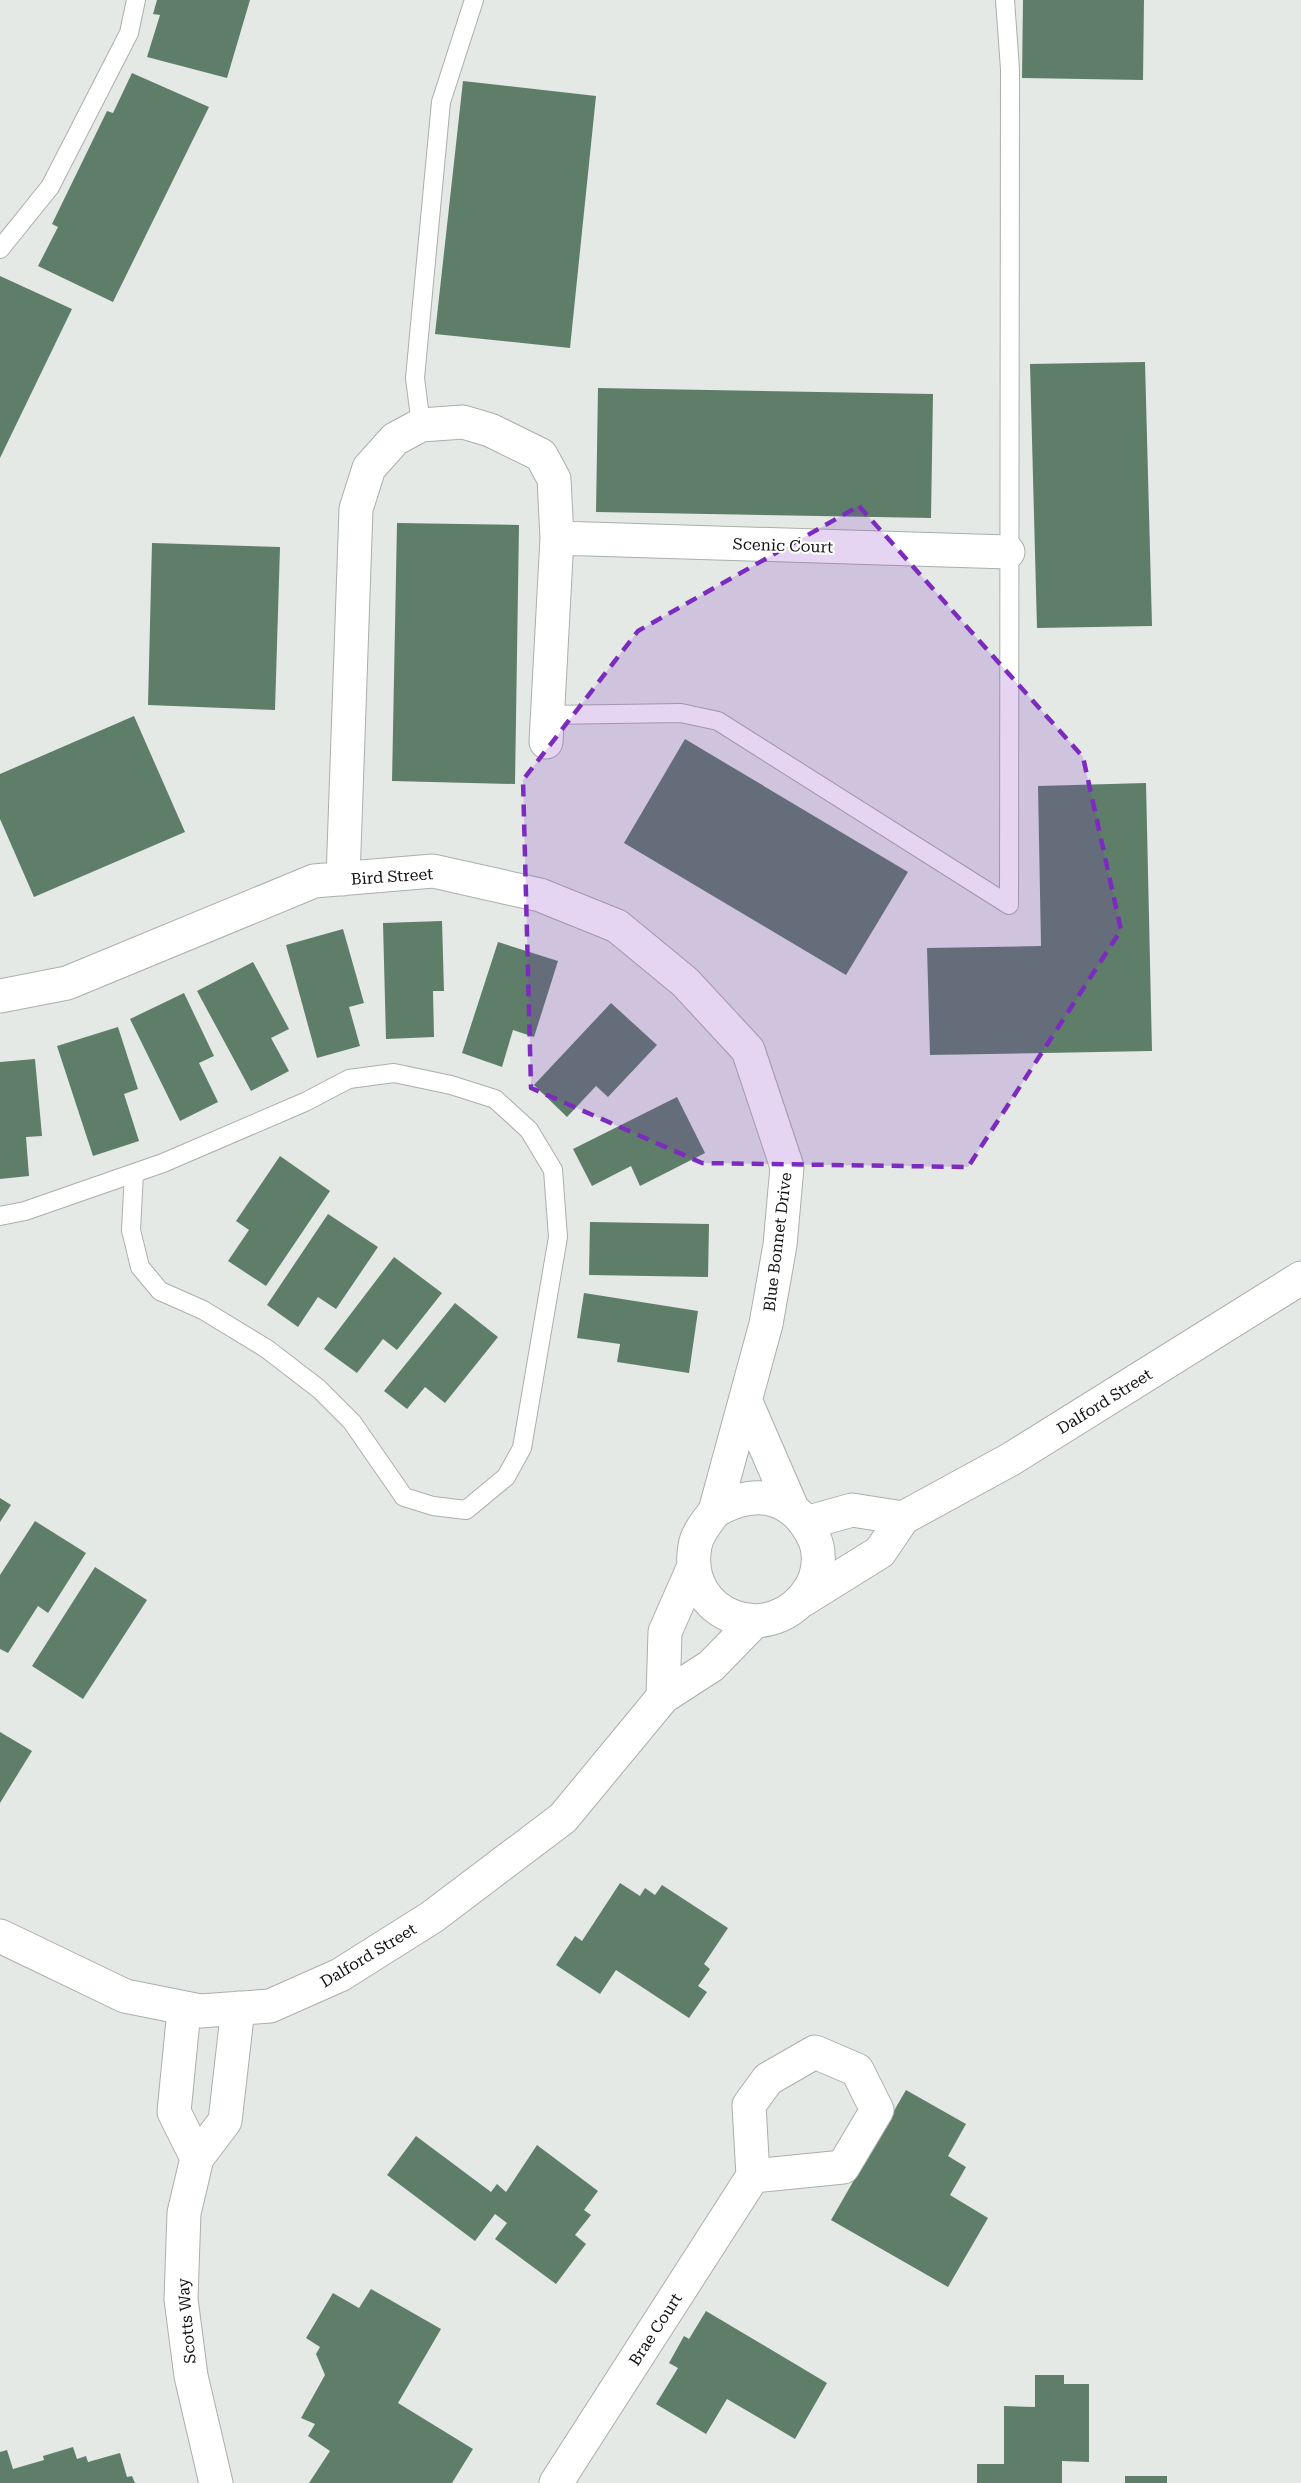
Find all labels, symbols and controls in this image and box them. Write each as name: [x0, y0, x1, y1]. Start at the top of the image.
street label: Scenic Court: [732, 534, 834, 557]
street label: Bird Street: [350, 864, 434, 889]
street label: Blue Bonnet Drive: [760, 1171, 795, 1313]
street label: Dalford Street: [1053, 1365, 1155, 1438]
street label: Dalford Street: [317, 1919, 420, 1992]
street label: Scotts Way: [173, 2277, 200, 2365]
street label: Brae Court: [625, 2289, 686, 2369]

